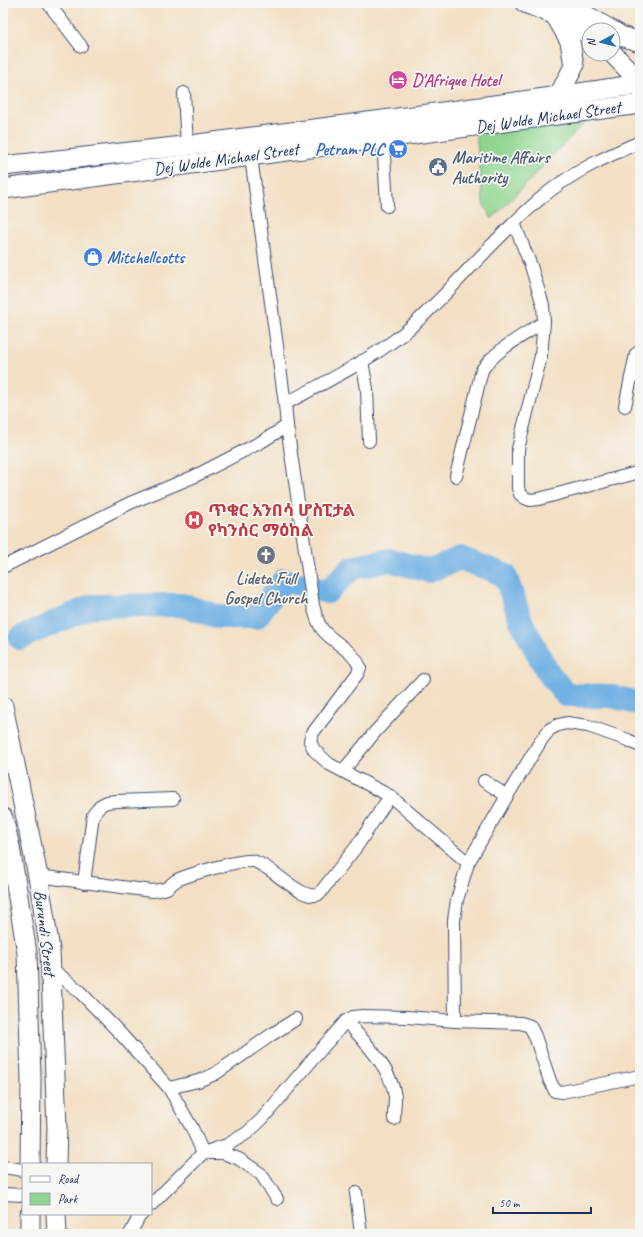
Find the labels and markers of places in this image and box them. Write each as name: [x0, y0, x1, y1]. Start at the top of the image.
hotel icon: D'Afrique Hotel: [387, 69, 409, 91]
place label: D'Afrique Hotel: [412, 70, 503, 91]
supermarket icon: Petram PLC: [387, 138, 409, 160]
place label: Petram PLC: [315, 139, 387, 160]
place label: Maritime Affairs Authority: [452, 147, 551, 188]
public building icon: Maritime Affairs Authority: [427, 156, 449, 178]
shop icon: Mitchellcotts: [82, 246, 104, 268]
place label: Mitchellcotts: [107, 247, 186, 268]
place label: ጥቁር አንበሳ ሆስፒታል የካንሰር ማዕከል: [208, 500, 356, 541]
hospital icon: ጥቁር አንበሳ ሆስፒታል የካንሰር ማዕከል: [183, 509, 205, 531]
church icon: Lideta Full Gospel Church: [255, 544, 277, 566]
place label: Lideta Full Gospel Church: [225, 568, 308, 609]

